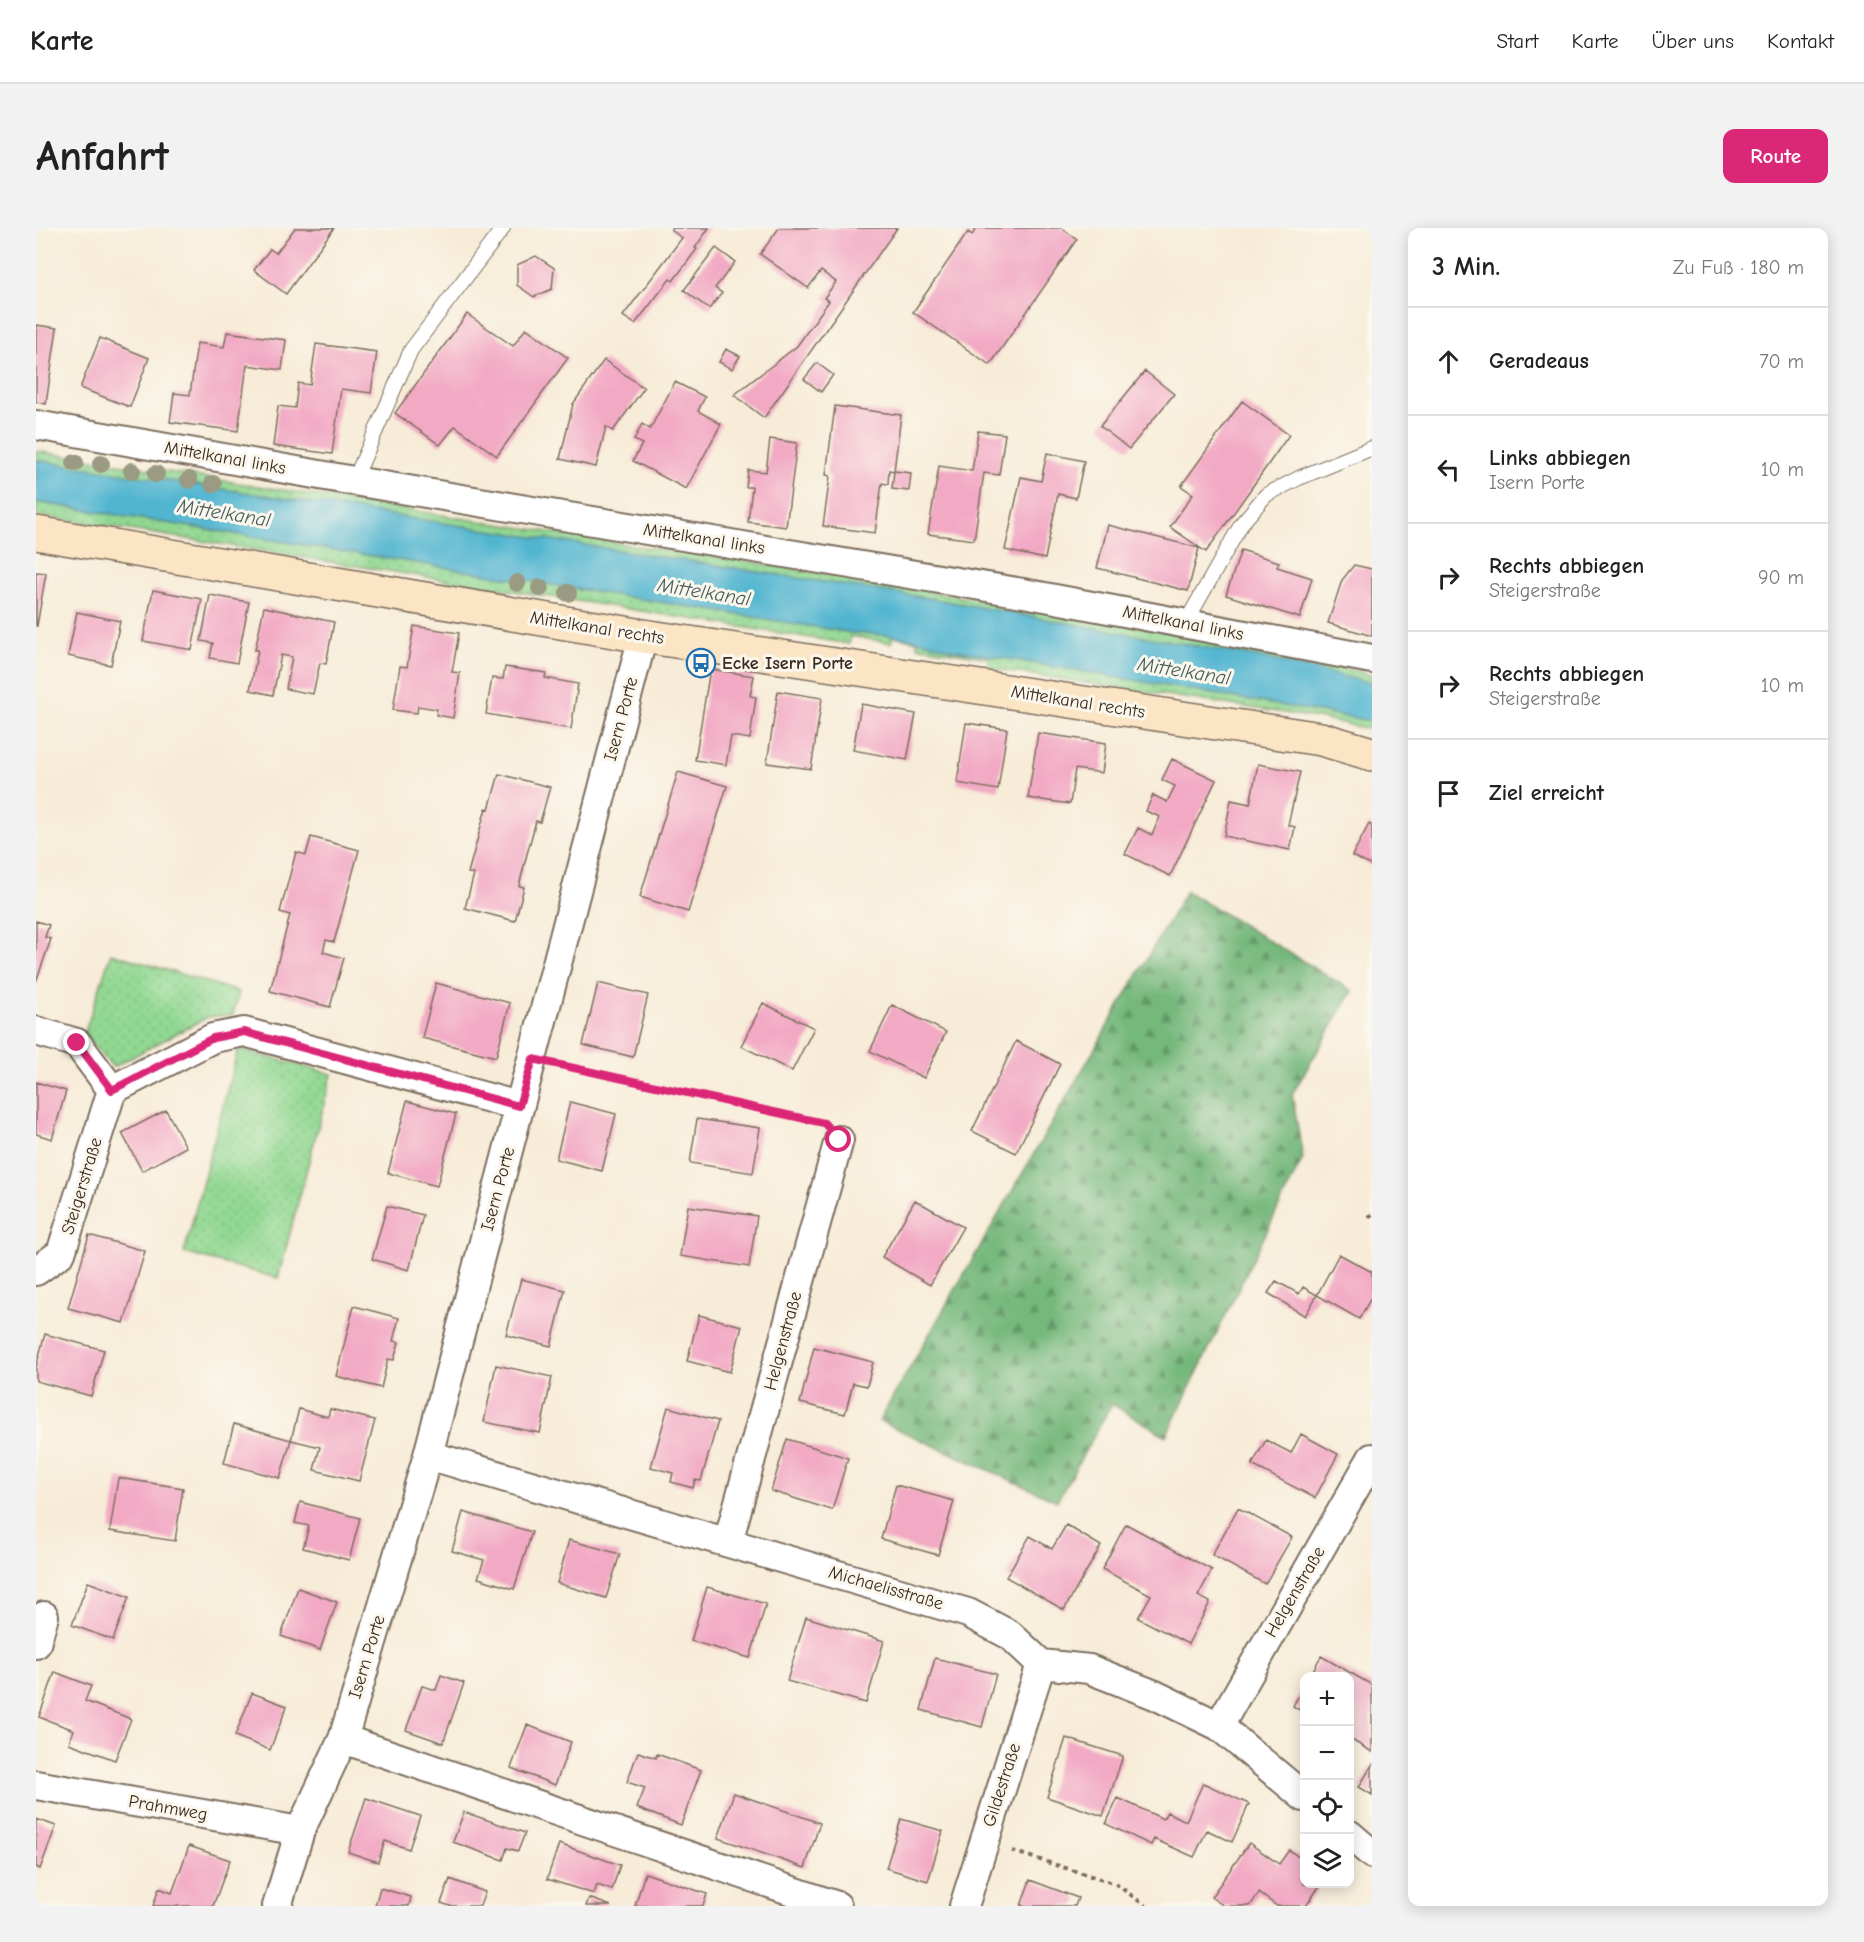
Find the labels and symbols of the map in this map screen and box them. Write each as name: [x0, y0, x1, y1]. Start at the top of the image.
street label: Mittelkanal links: [163, 437, 287, 479]
water label: Mittelkanal: [175, 494, 273, 532]
street label: Mittelkanal links: [642, 519, 766, 559]
water label: Mittelkanal: [655, 573, 753, 611]
street label: Mittelkanal links: [1121, 601, 1245, 645]
street label: Mittelkanal rechts: [528, 607, 666, 649]
bus stop icon: Ecke Isern Porte: [685, 647, 717, 679]
water label: Mittelkanal: [1135, 652, 1233, 690]
place label: Ecke Isern Porte: [722, 653, 853, 674]
street label: Isern Porte: [600, 675, 642, 763]
street label: Mittelkanal rechts: [1009, 681, 1147, 723]
route end: [63, 1029, 89, 1055]
route start: [825, 1126, 851, 1152]
street label: Steigerstraße: [57, 1135, 107, 1237]
street label: Isern Porte: [477, 1145, 519, 1233]
street label: Helgenstraße: [760, 1289, 806, 1393]
street label: Helgenstraße: [1260, 1543, 1330, 1641]
street label: Michaelisstraße: [826, 1562, 946, 1614]
street label: Isern Porte: [344, 1613, 390, 1701]
street label: Gildestraße: [979, 1741, 1025, 1829]
street label: Prahmweg: [127, 1791, 209, 1825]

